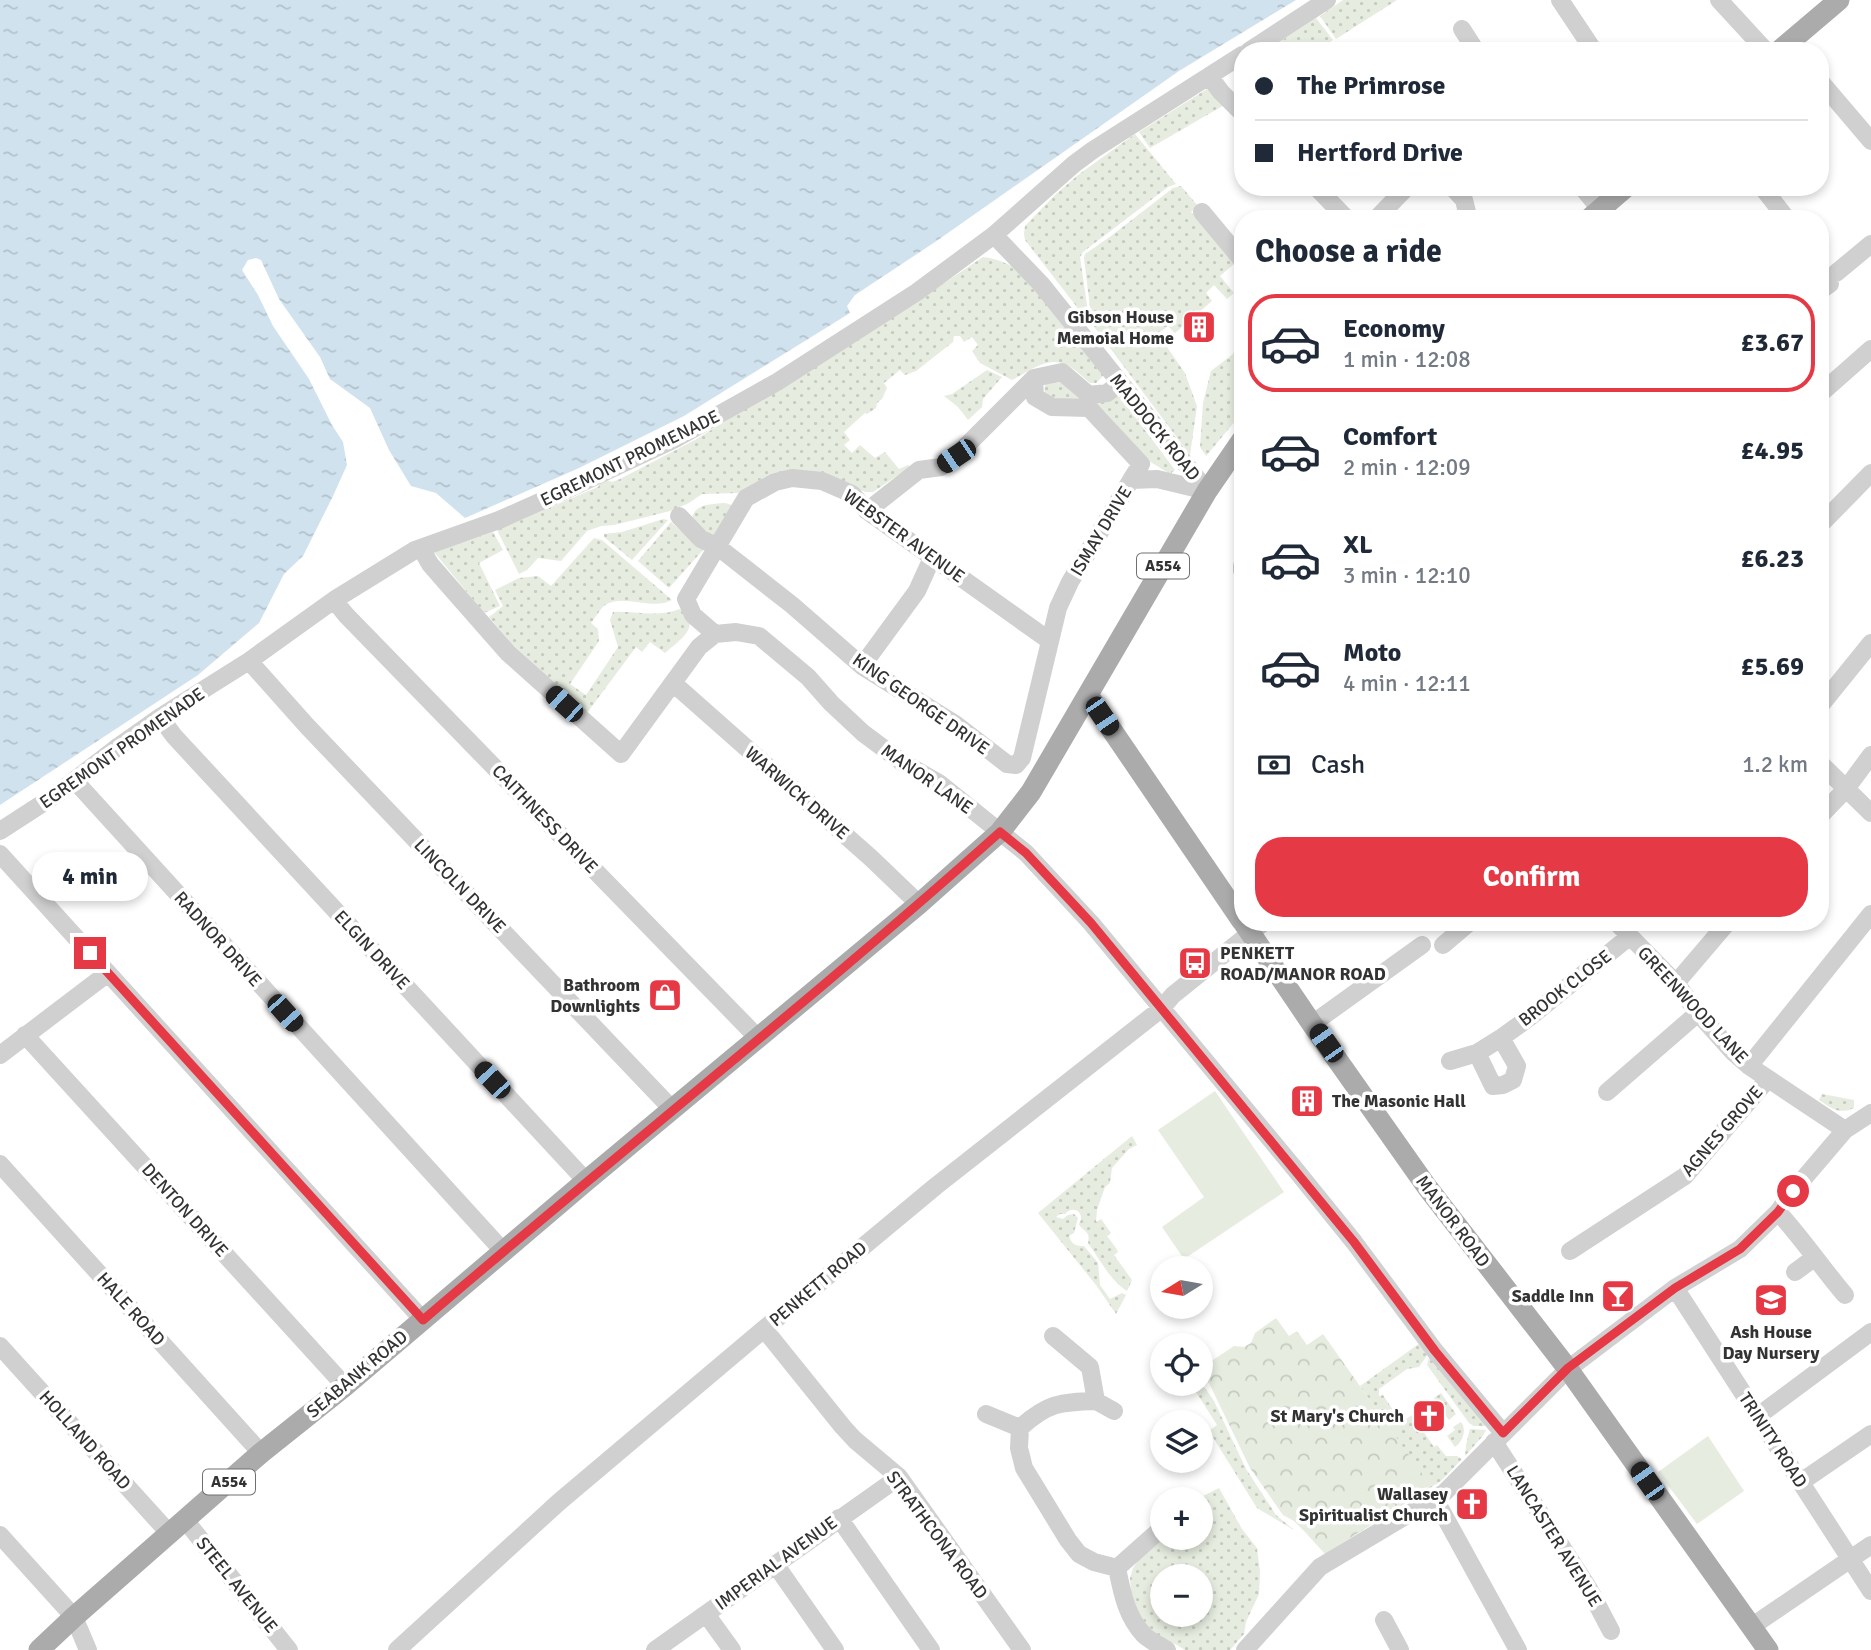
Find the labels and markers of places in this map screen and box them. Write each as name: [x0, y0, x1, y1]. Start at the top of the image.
place label: Gibson House Memoial Home: [1057, 306, 1174, 349]
building icon: Gibson House Memoial Home: [1180, 308, 1218, 346]
place label: PENKETT ROAD/MANOR ROAD: [1220, 942, 1386, 985]
bus stop icon: PENKETT ROAD/MANOR ROAD: [1176, 944, 1214, 982]
place label: Bathroom Downlights: [550, 974, 640, 1017]
shop icon: Bathroom Downlights: [646, 976, 684, 1014]
building icon: The Masonic Hall: [1288, 1082, 1326, 1120]
place label: The Masonic Hall: [1332, 1090, 1466, 1112]
bar icon: Saddle Inn: [1599, 1277, 1637, 1315]
school or university icon: Ash House Day Nursery: [1752, 1281, 1790, 1319]
place label: Saddle Inn: [1512, 1285, 1594, 1307]
place label: Ash House Day Nursery: [1723, 1321, 1819, 1364]
church icon: St Mary's Church: [1410, 1397, 1448, 1435]
place label: St Mary's Church: [1270, 1405, 1404, 1427]
place label: Wallasey Spiritualist Church: [1299, 1483, 1448, 1526]
church icon: Wallasey Spiritualist Church: [1453, 1485, 1491, 1523]

